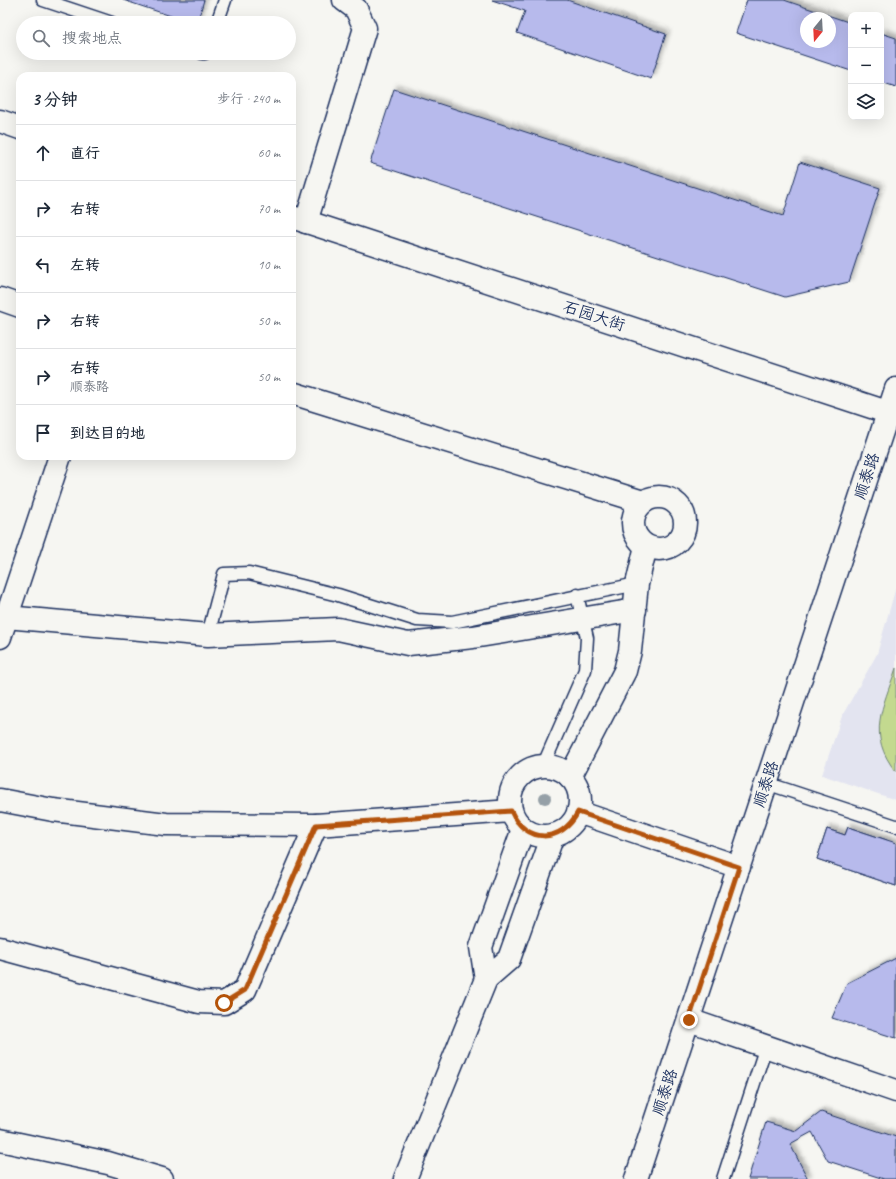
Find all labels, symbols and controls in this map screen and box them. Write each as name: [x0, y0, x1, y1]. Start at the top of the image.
north arrow: [800, 12, 836, 48]
map controls: [848, 12, 884, 120]
button: +: [848, 12, 884, 48]
search box: [16, 16, 296, 60]
icon: search: [30, 27, 52, 49]
text: 搜索地点: [62, 29, 122, 48]
button: −: [848, 48, 884, 84]
button: layers: [848, 84, 884, 120]
text: 3 分钟: [32, 89, 78, 110]
text: 步行 · 240 m: [217, 91, 280, 107]
icon: ahead: [32, 142, 54, 164]
text: 直行: [70, 144, 100, 163]
text: 60 m: [258, 145, 280, 161]
icon: right: [32, 198, 54, 220]
text: 右转: [70, 200, 100, 219]
text: 70 m: [258, 201, 280, 217]
icon: left: [32, 254, 54, 276]
text: 左转: [70, 256, 100, 275]
text: 10 m: [258, 257, 280, 273]
street label: 石园大街: [560, 297, 628, 335]
icon: right: [32, 310, 54, 332]
text: 右转: [70, 312, 100, 331]
text: 50 m: [258, 313, 280, 329]
text: 右转: [70, 359, 100, 378]
icon: right: [32, 366, 54, 388]
text: 50 m: [258, 369, 280, 385]
text: 顺泰路: [70, 379, 109, 395]
icon: arrive: [32, 422, 54, 444]
text: 到达目的地: [70, 424, 145, 443]
street label: 顺泰路: [850, 450, 884, 502]
street label: 顺泰路: [749, 758, 783, 810]
route start: [215, 994, 233, 1012]
route end: [680, 1011, 698, 1029]
street label: 顺泰路: [648, 1066, 682, 1118]

